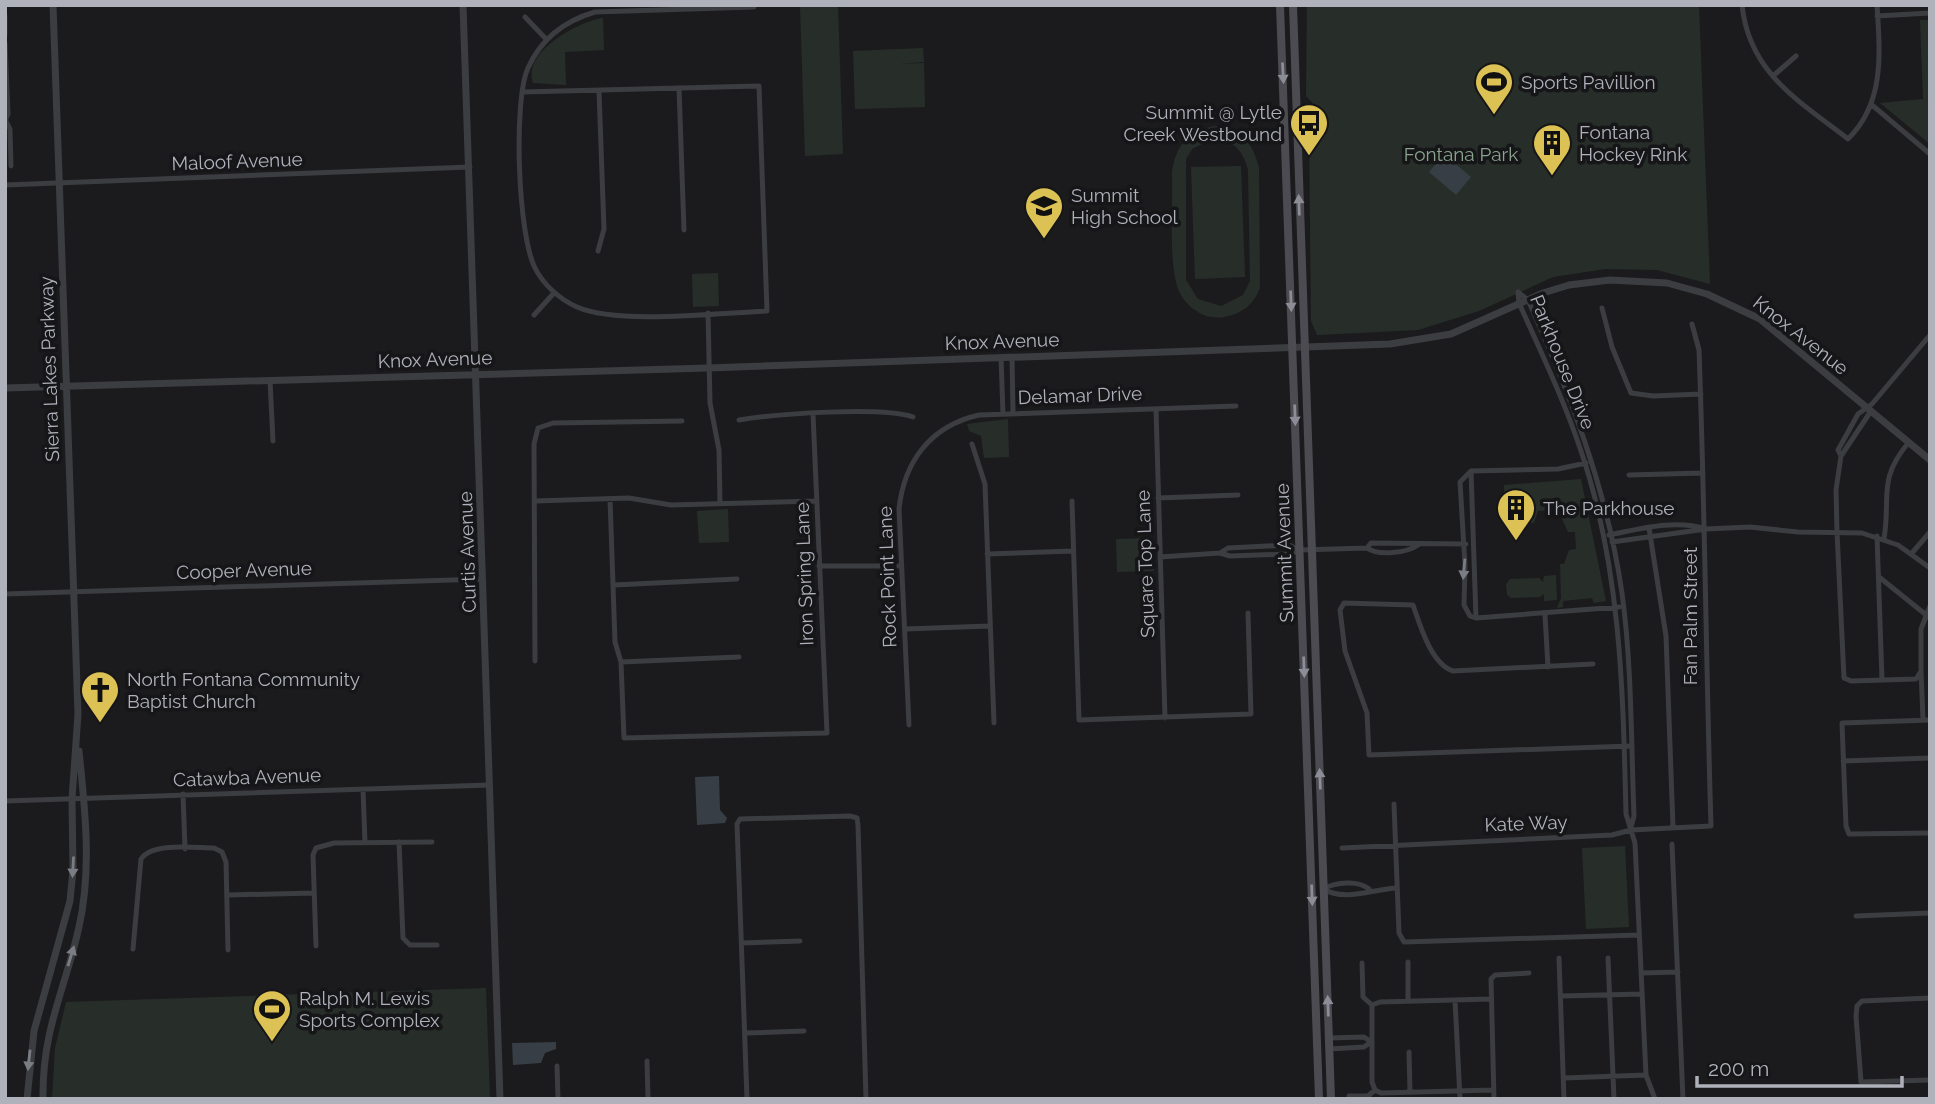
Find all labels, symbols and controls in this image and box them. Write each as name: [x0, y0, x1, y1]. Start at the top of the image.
sports icon: Sports Pavillion: [1473, 61, 1515, 116]
one-way arrow: [1278, 63, 1289, 85]
place label: Sports Pavillion: [1521, 71, 1656, 93]
place label: Summit @ Lytle Creek Westbound: [1124, 101, 1282, 145]
bus stop icon: Summit @ Lytle Creek Westbound: [1288, 102, 1330, 157]
place label: Fontana Hockey Rink: [1579, 121, 1687, 165]
building icon: Fontana Hockey Rink: [1531, 122, 1573, 177]
park label: Fontana Park: [1404, 143, 1518, 165]
street label: Maloof Avenue: [171, 148, 303, 174]
place label: Summit High School: [1071, 184, 1178, 228]
school or university icon: Summit High School: [1023, 185, 1065, 240]
one-way arrow: [1294, 194, 1305, 216]
street label: Sierra Lakes Parkway: [35, 276, 63, 462]
one-way arrow: [1285, 290, 1297, 312]
street label: Knox Avenue: [1749, 291, 1853, 379]
street label: Parkhouse Drive: [1526, 292, 1600, 432]
street label: Knox Avenue: [944, 328, 1060, 354]
street label: Knox Avenue: [377, 346, 493, 372]
street label: Delamar Drive: [1017, 382, 1143, 408]
one-way arrow: [1289, 405, 1301, 427]
street label: Summit Avenue: [1271, 483, 1297, 623]
building icon: The Parkhouse: [1495, 487, 1537, 542]
street label: Square Top Lane: [1131, 490, 1159, 638]
street label: Curtis Avenue: [454, 491, 480, 613]
place label: The Parkhouse: [1543, 497, 1674, 519]
street label: Iron Spring Lane: [790, 502, 818, 646]
street label: Rock Point Lane: [874, 506, 900, 648]
street label: Fan Palm Street: [1679, 546, 1701, 685]
street label: Cooper Avenue: [176, 557, 312, 583]
one-way arrow: [1458, 558, 1469, 580]
one-way arrow: [1299, 657, 1310, 679]
place label: North Fontana Community Baptist Church: [127, 668, 360, 712]
church icon: North Fontana Community Baptist Church: [79, 669, 121, 724]
street label: Catawba Avenue: [173, 763, 321, 791]
one-way arrow: [1314, 767, 1325, 789]
street label: Kate Way: [1484, 811, 1568, 835]
one-way arrow: [67, 856, 78, 878]
one-way arrow: [1307, 884, 1318, 906]
one-way arrow: [66, 945, 76, 966]
place label: Ralph M. Lewis Sports Complex: [299, 987, 440, 1031]
sports icon: Ralph M. Lewis Sports Complex: [251, 988, 293, 1043]
one-way arrow: [1322, 995, 1333, 1017]
scale bar: [1697, 1044, 1902, 1088]
one-way arrow: [24, 1050, 35, 1072]
text: 200 m: [1708, 1056, 1769, 1081]

